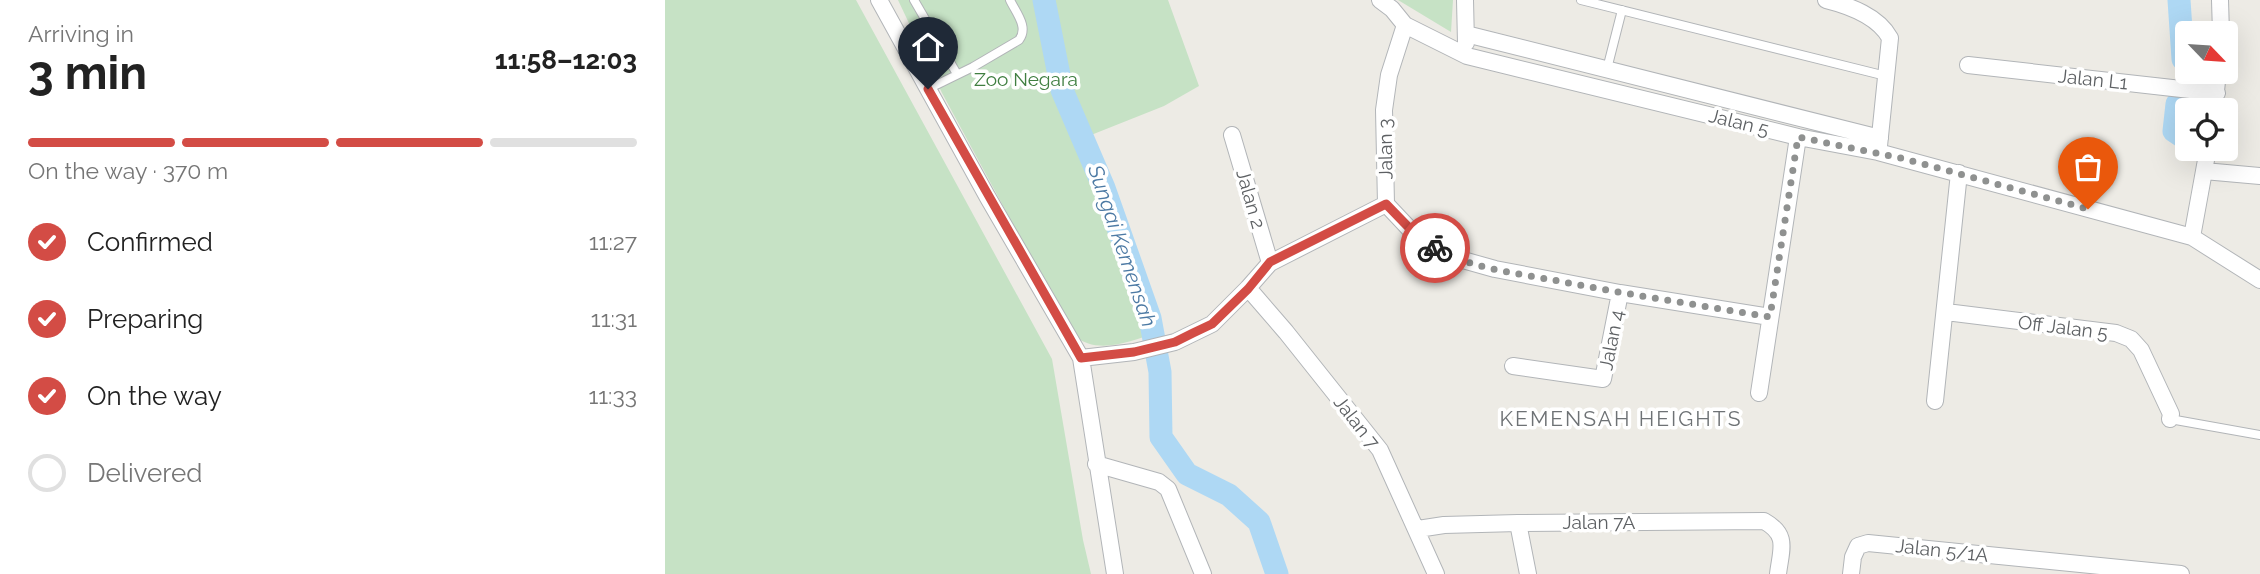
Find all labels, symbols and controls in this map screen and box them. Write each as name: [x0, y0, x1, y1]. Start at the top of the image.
pin: [898, 17, 958, 89]
text: Arriving in: [28, 20, 134, 47]
north arrow: [2175, 21, 2238, 84]
map controls: [2175, 21, 2238, 161]
icon: home: [909, 28, 947, 66]
text: 11:58–12:03: [495, 45, 637, 75]
text: 3 min: [28, 46, 147, 100]
street label: Jalan L1: [2057, 64, 2129, 94]
park label: Zoo Negara: [974, 68, 1078, 90]
button: locate: [2175, 98, 2238, 161]
street label: Jalan 5: [1707, 104, 1771, 140]
street label: Jalan 3: [1373, 118, 1397, 180]
pin: [2058, 137, 2118, 209]
icon: bag: [2069, 148, 2107, 186]
text: On the way · 370 m: [28, 157, 228, 184]
water label: Sungai Kemensah: [1083, 161, 1162, 330]
street label: Jalan 2: [1232, 167, 1270, 231]
courier: [1400, 213, 1470, 283]
icon: check: [28, 223, 66, 261]
text: Confirmed: [87, 227, 213, 257]
text: 11:27: [589, 228, 637, 255]
icon: bike: [1416, 229, 1454, 267]
icon: check: [28, 300, 66, 338]
text: Preparing: [87, 304, 203, 334]
text: 11:31: [591, 305, 637, 332]
street label: Jalan 4: [1594, 308, 1628, 372]
street label: Off Jalan 5: [2017, 311, 2109, 343]
icon: check: [28, 377, 66, 415]
text: On the way: [87, 381, 222, 411]
text: 11:33: [588, 382, 637, 409]
street label: Jalan 7: [1330, 391, 1384, 453]
district label: KEMENSAH HEIGHTS: [1500, 406, 1742, 431]
text: Delivered: [87, 458, 202, 488]
street label: Jalan 7A: [1563, 511, 1636, 533]
street label: Jalan 5/1A: [1895, 534, 1990, 566]

